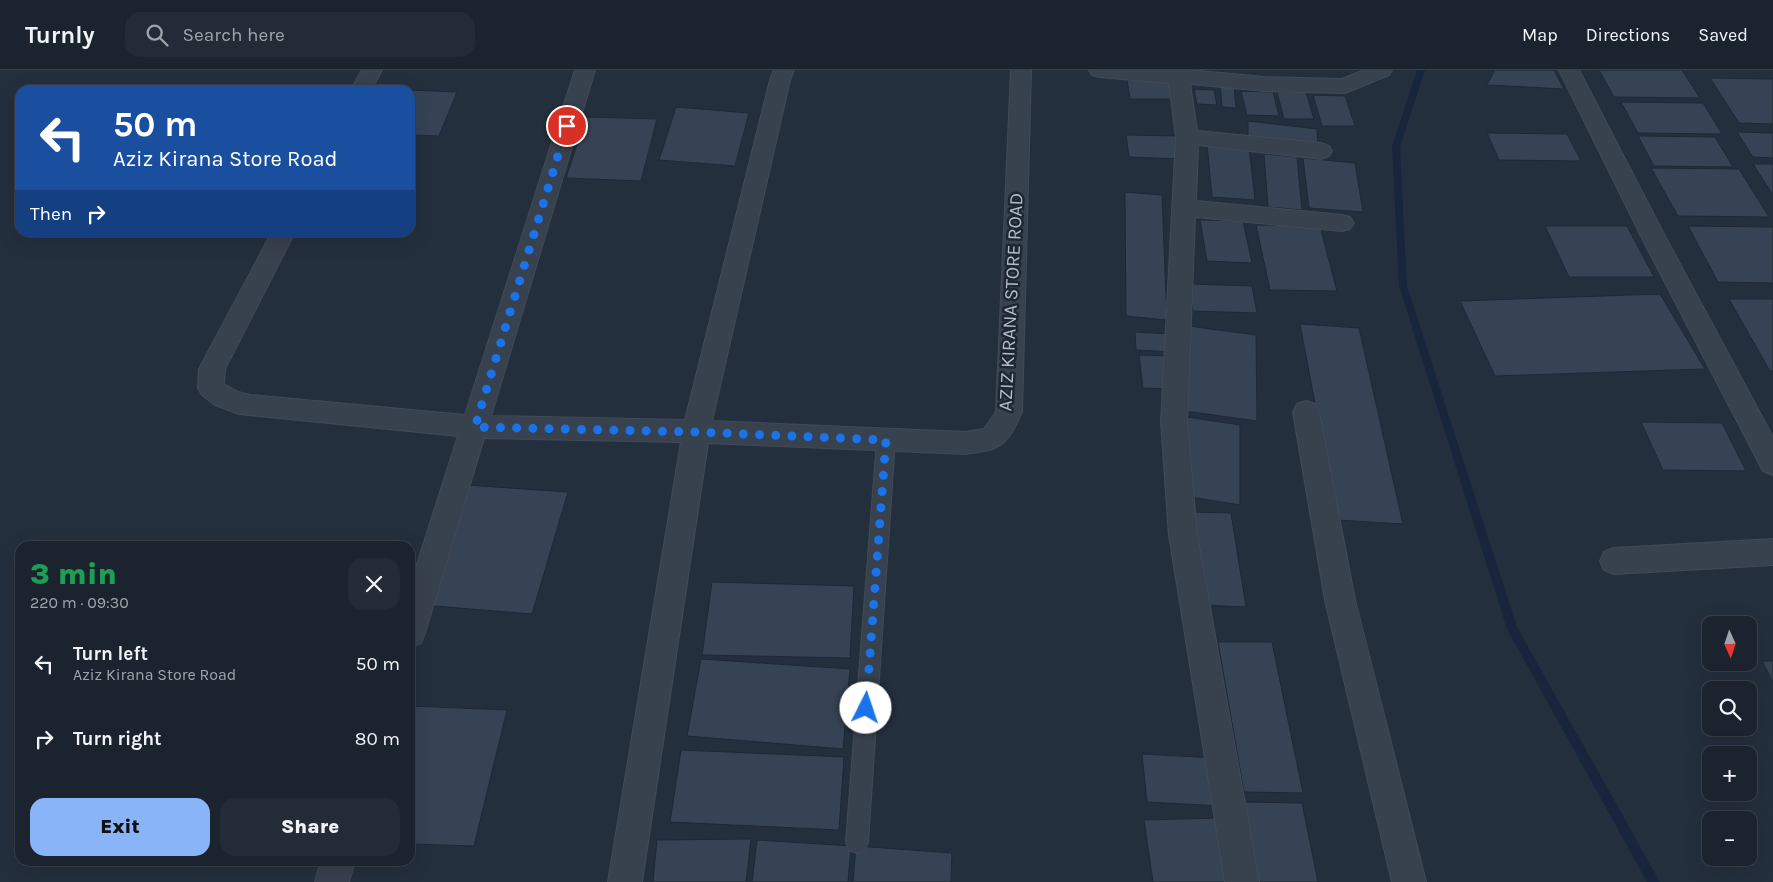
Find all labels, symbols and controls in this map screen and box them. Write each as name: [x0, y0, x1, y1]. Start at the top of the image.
search box: [125, 12, 475, 57]
text: Turnly: [25, 21, 95, 49]
icon: search: [143, 21, 171, 49]
text: Search here: [183, 24, 285, 46]
text: Map: [1522, 24, 1558, 46]
text: Directions: [1586, 24, 1670, 46]
text: Saved: [1698, 24, 1748, 46]
text: 50 m: [113, 104, 198, 145]
icon: left: [30, 105, 95, 170]
pin: [546, 105, 588, 147]
icon: arrive: [553, 112, 581, 140]
text: Aziz Kirana Store Road: [113, 146, 338, 172]
street label: AZIZ KIRANA STORE ROAD: [994, 192, 1028, 412]
icon: right: [82, 200, 110, 228]
text: Then: [30, 203, 72, 225]
text: 3 min: [30, 556, 117, 592]
button: close: [348, 558, 400, 610]
text: 220 m · 09:30: [30, 593, 129, 612]
north arrow: [1702, 616, 1758, 671]
map controls: [1702, 616, 1757, 866]
text: Turn left: [73, 643, 148, 665]
icon: left: [30, 650, 58, 678]
text: 50 m: [356, 653, 400, 675]
text: Aziz Kirana Store Road: [73, 665, 236, 684]
position arrow: [839, 681, 891, 733]
button: search: [1702, 681, 1757, 736]
icon: right: [30, 725, 58, 753]
text: Turn right: [73, 728, 162, 750]
text: 80 m: [355, 728, 400, 750]
button: +: [1702, 746, 1757, 801]
button: Exit: [30, 798, 210, 856]
button: Share: [220, 798, 400, 856]
button: −: [1702, 811, 1757, 866]

